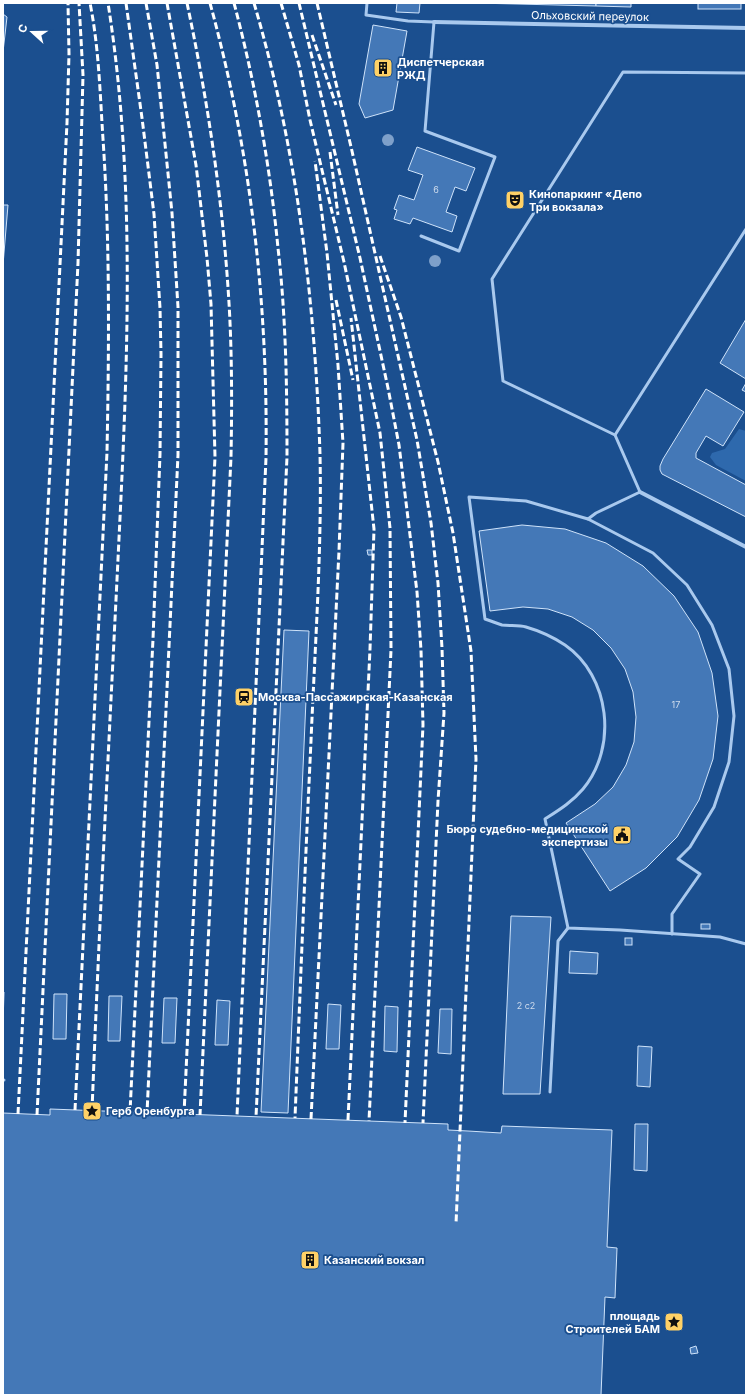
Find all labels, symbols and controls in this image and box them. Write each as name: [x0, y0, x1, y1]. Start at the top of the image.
street label: Ольховский переулок: [531, 8, 649, 24]
north arrow: [12, 12, 52, 52]
text: С: [15, 22, 31, 35]
place label: Диспетчерская РЖД: [397, 55, 484, 82]
building icon: Диспетчерская РЖД: [372, 57, 394, 79]
house number: 6: [433, 184, 439, 195]
place label: Кинопаркинг «Депо Три вокзала»: [529, 187, 642, 214]
theatre icon: Кинопаркинг «Депо Три вокзала»: [504, 189, 526, 211]
station icon: Москва-Пассажирская-Казанская: [233, 686, 255, 708]
place label: Москва-Пассажирская-Казанская: [258, 690, 453, 704]
house number: 17: [672, 699, 680, 710]
place label: Бюро судебно-медицинской экспертизы: [446, 822, 608, 849]
public building icon: Бюро судебно-медицинской экспертизы: [611, 824, 633, 846]
house number: 2 с2: [517, 1000, 535, 1011]
place icon: Герб Оренбурга: [81, 1100, 103, 1122]
place label: Герб Оренбурга: [106, 1104, 195, 1118]
building icon: Казанский вокзал: [299, 1249, 321, 1271]
place label: Казанский вокзал: [324, 1253, 424, 1267]
place label: площадь Строителей БАМ: [566, 1309, 661, 1336]
place icon: площадь Строителей БАМ: [663, 1311, 685, 1333]

